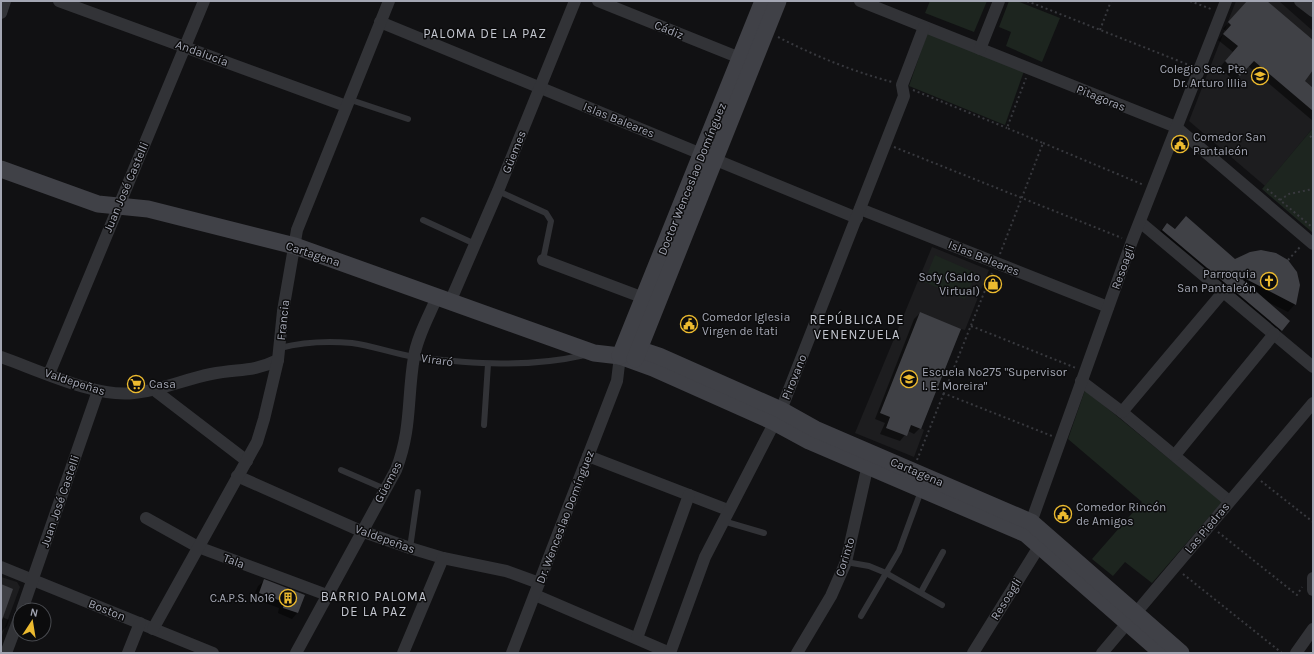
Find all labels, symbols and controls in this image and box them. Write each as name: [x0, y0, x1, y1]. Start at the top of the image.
street label: Cádiz: [652, 18, 686, 42]
district label: PALOMA DE LA PAZ: [423, 26, 547, 41]
street label: Andalucía: [174, 37, 230, 69]
place label: Colegio Sec. Pte. Dr. Arturo Illia: [1160, 62, 1247, 90]
school or university icon: Colegio Sec. Pte. Dr. Arturo Illia: [1250, 66, 1270, 86]
street label: Pitagoras: [1074, 82, 1128, 114]
street label: Islas Baleares: [581, 99, 657, 141]
street label: Doctor Wenceslao Domínguez: [655, 100, 729, 257]
street label: Güemes: [499, 129, 529, 175]
place label: Comedor San Pantaleón: [1193, 130, 1266, 158]
public building icon: Comedor San Pantaleón: [1170, 134, 1190, 154]
street label: Juan José Castelli: [101, 140, 151, 234]
street label: Islas Baleares: [946, 237, 1022, 279]
street label: Cartagena: [284, 239, 342, 269]
street label: Resoagli: [1108, 243, 1138, 291]
place label: Parroquia San Pantaleón: [1177, 267, 1256, 295]
place label: Sofy (Saldo Virtual): [918, 270, 980, 298]
church icon: Parroquia San Pantaleón: [1259, 271, 1279, 291]
shop icon: Sofy (Saldo Virtual): [983, 274, 1003, 294]
street label: Francia: [274, 299, 292, 341]
place label: Comedor Iglesia Virgen de Itati: [702, 310, 790, 338]
district label: REPÚBLICA DE VENENZUELA: [809, 310, 905, 342]
public building icon: Comedor Iglesia Virgen de Itati: [679, 314, 699, 334]
street label: Viraró: [420, 351, 454, 369]
street label: Pirovano: [779, 352, 809, 402]
place label: Escuela Nº275 "Supervisor I. E. Moreira": [922, 365, 1068, 393]
street label: Valdepeñas: [43, 366, 107, 398]
school or university icon: Escuela Nº275 "Supervisor I. E. Moreira": [899, 369, 919, 389]
supermarket icon: Casa: [126, 374, 146, 394]
place label: Casa: [149, 377, 176, 391]
street label: Dr. Wenceslao Domínguez: [533, 448, 597, 586]
street label: Juan José Castelli: [38, 453, 82, 549]
street label: Cartagena: [888, 455, 946, 489]
street label: Güemes: [371, 459, 405, 505]
place label: Comedor Rincón de Amigos: [1076, 500, 1166, 528]
street label: Las Piedras: [1182, 500, 1232, 556]
public building icon: Comedor Rincón de Amigos: [1053, 504, 1073, 524]
street label: Valdepeñas: [353, 522, 417, 556]
street label: Corinto: [832, 536, 858, 578]
street label: Tala: [221, 551, 247, 571]
street label: Resoagli: [988, 575, 1024, 623]
building icon: C.A.P.S. Nº16: [278, 588, 298, 608]
district label: BARRIO PALOMA DE LA PAZ: [321, 589, 427, 619]
place label: C.A.P.S. Nº16: [210, 591, 275, 605]
street label: Boston: [86, 596, 128, 624]
north arrow: [12, 602, 52, 642]
text: N: [29, 606, 39, 620]

